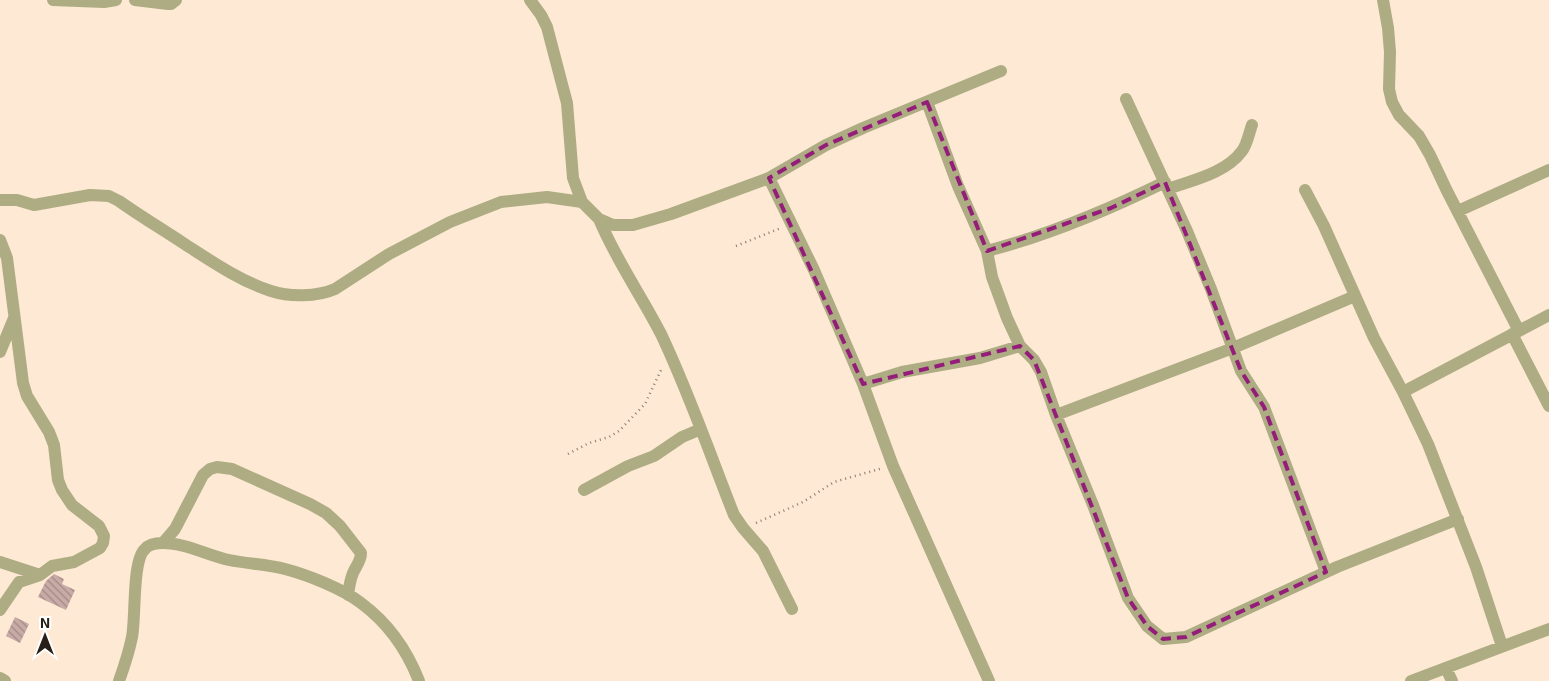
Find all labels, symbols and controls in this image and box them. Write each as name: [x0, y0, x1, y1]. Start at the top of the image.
north arrow: [20, 611, 70, 661]
text: N: [40, 614, 50, 631]

